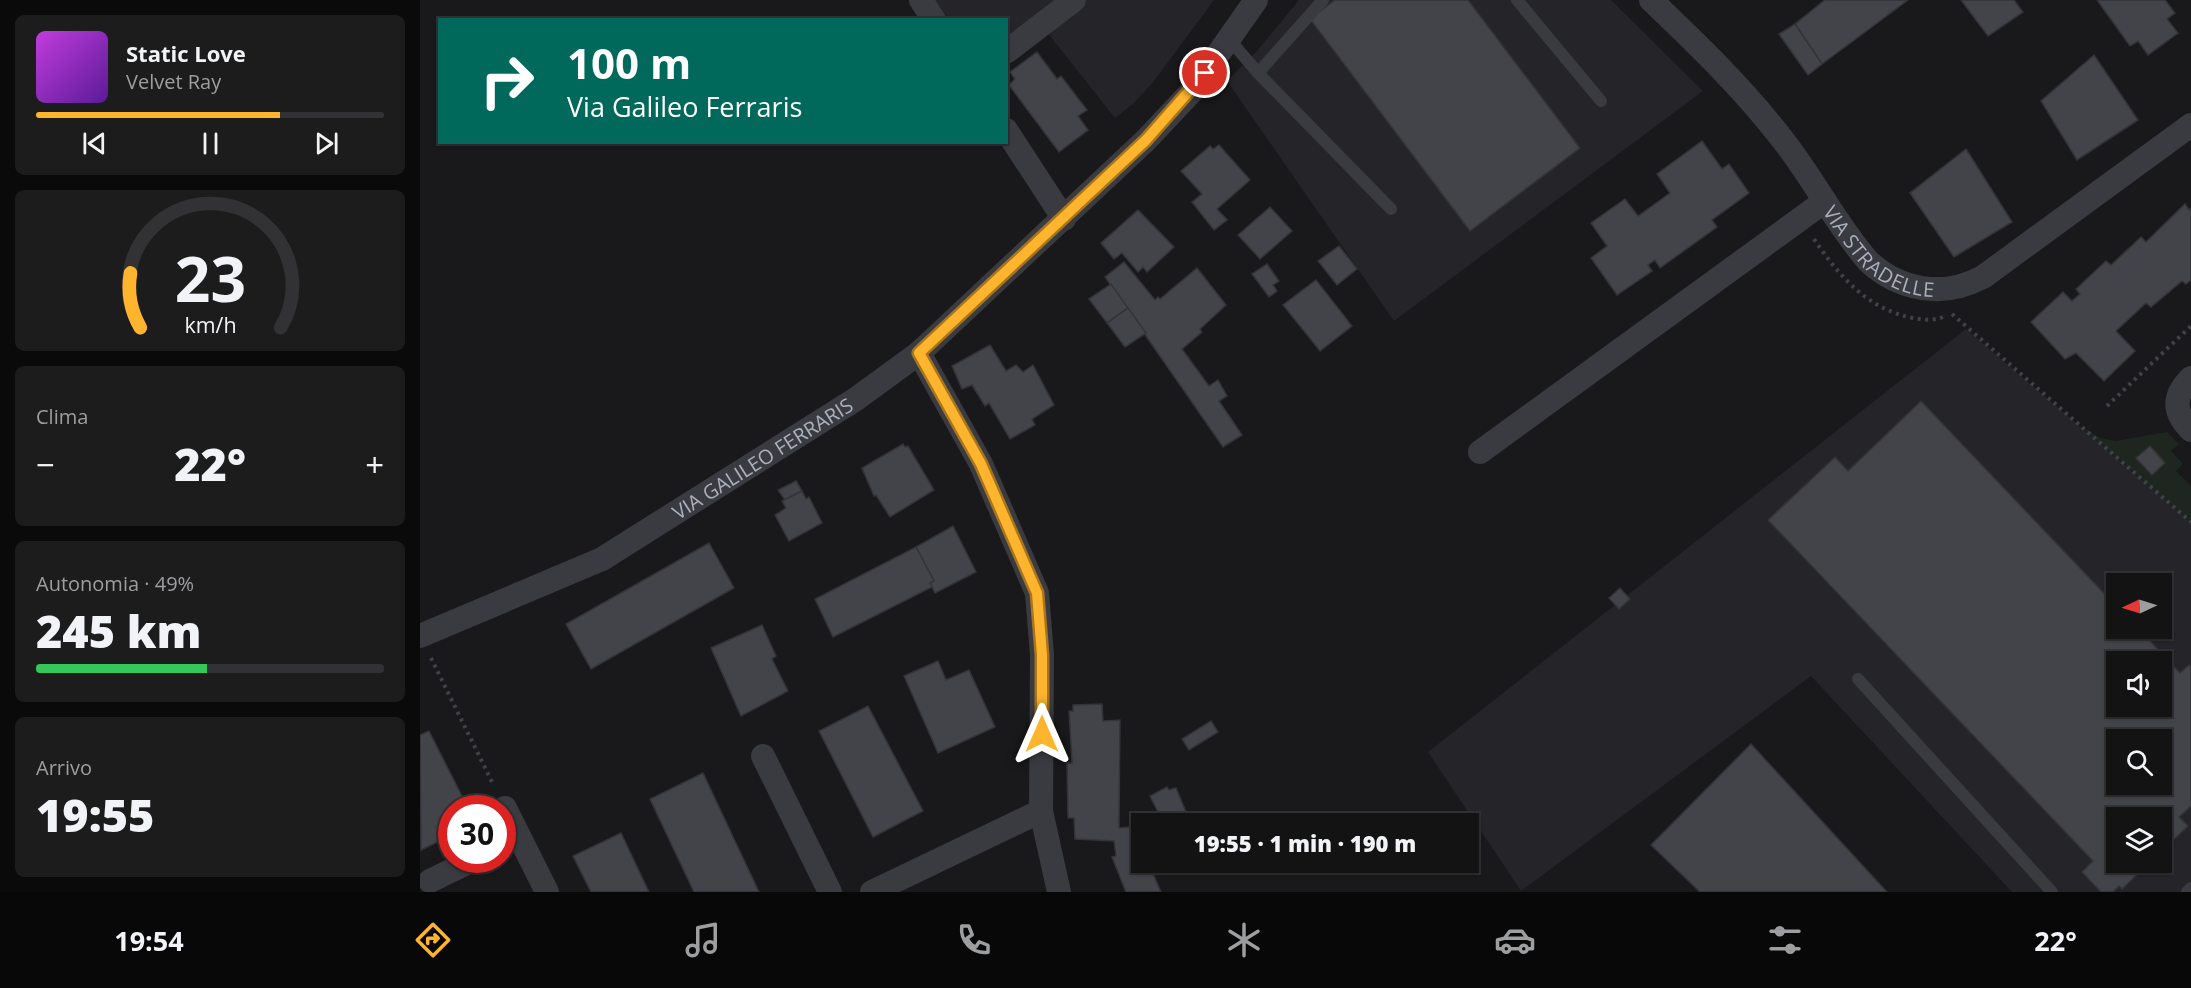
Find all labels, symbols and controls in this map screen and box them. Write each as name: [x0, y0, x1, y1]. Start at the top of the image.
text: 100 m: [567, 34, 691, 91]
text: Static Love: [126, 38, 246, 68]
icon: right: [468, 42, 546, 120]
pin: [1179, 47, 1230, 98]
icon: arrive: [1188, 56, 1221, 89]
text: Velvet Ray: [126, 68, 221, 95]
text: Via Galileo Ferraris: [567, 88, 802, 125]
icon: previous: [78, 127, 111, 160]
icon: pause: [194, 127, 227, 160]
icon: next: [310, 127, 343, 160]
street label: VIA STRADELLE: [1818, 200, 1935, 303]
text: 23: [174, 235, 246, 320]
text: km/h: [184, 310, 236, 339]
street label: VIA GALILEO FERRARIS: [667, 391, 858, 525]
text: Clima: [36, 403, 88, 430]
text: 22°: [174, 433, 246, 494]
text: −: [36, 442, 55, 487]
text: +: [365, 442, 384, 487]
text: Autonomia · 49%: [36, 570, 194, 597]
north arrow: [2106, 573, 2172, 639]
map controls: [2106, 573, 2172, 873]
text: 245 km: [36, 600, 201, 661]
button: sound: [2106, 651, 2172, 717]
position arrow: [1010, 702, 1074, 766]
button: search: [2106, 729, 2172, 795]
text: Arrivo: [36, 754, 92, 781]
text: 19:55: [36, 784, 154, 845]
speed limit sign: 30: [438, 795, 516, 873]
button: layers: [2106, 807, 2172, 873]
text: 19:55 · 1 min · 190 m: [1194, 828, 1416, 858]
icon: directions: [412, 919, 454, 961]
icon: music: [682, 919, 724, 961]
icon: phone: [953, 919, 995, 961]
icon: climate: [1223, 919, 1265, 961]
icon: car: [1494, 919, 1536, 961]
icon: filters: [1764, 919, 1806, 961]
text: 19:54: [114, 922, 184, 959]
text: 22°: [2034, 922, 2077, 959]

